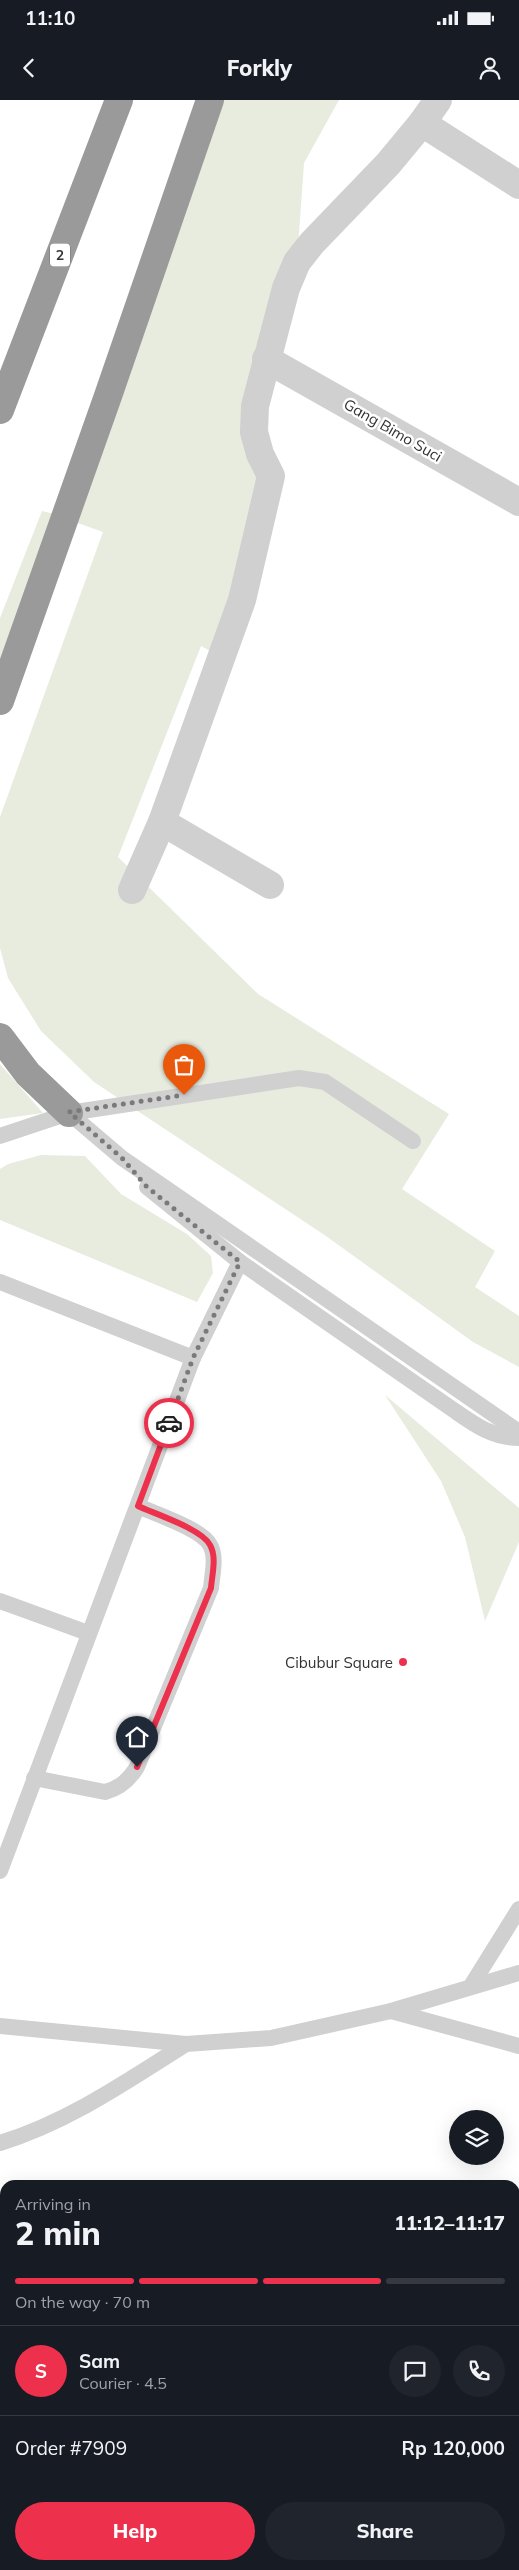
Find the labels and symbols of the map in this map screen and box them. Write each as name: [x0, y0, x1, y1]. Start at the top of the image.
road number: 2: [50, 244, 70, 266]
street label: Gang Bimo Suci: [341, 394, 445, 466]
pin: [163, 1044, 205, 1095]
courier: [144, 1398, 194, 1448]
place label: Cibubur Square: [285, 1653, 393, 1672]
marker: Cibubur Square: [397, 1656, 409, 1668]
pin: [116, 1716, 158, 1767]

